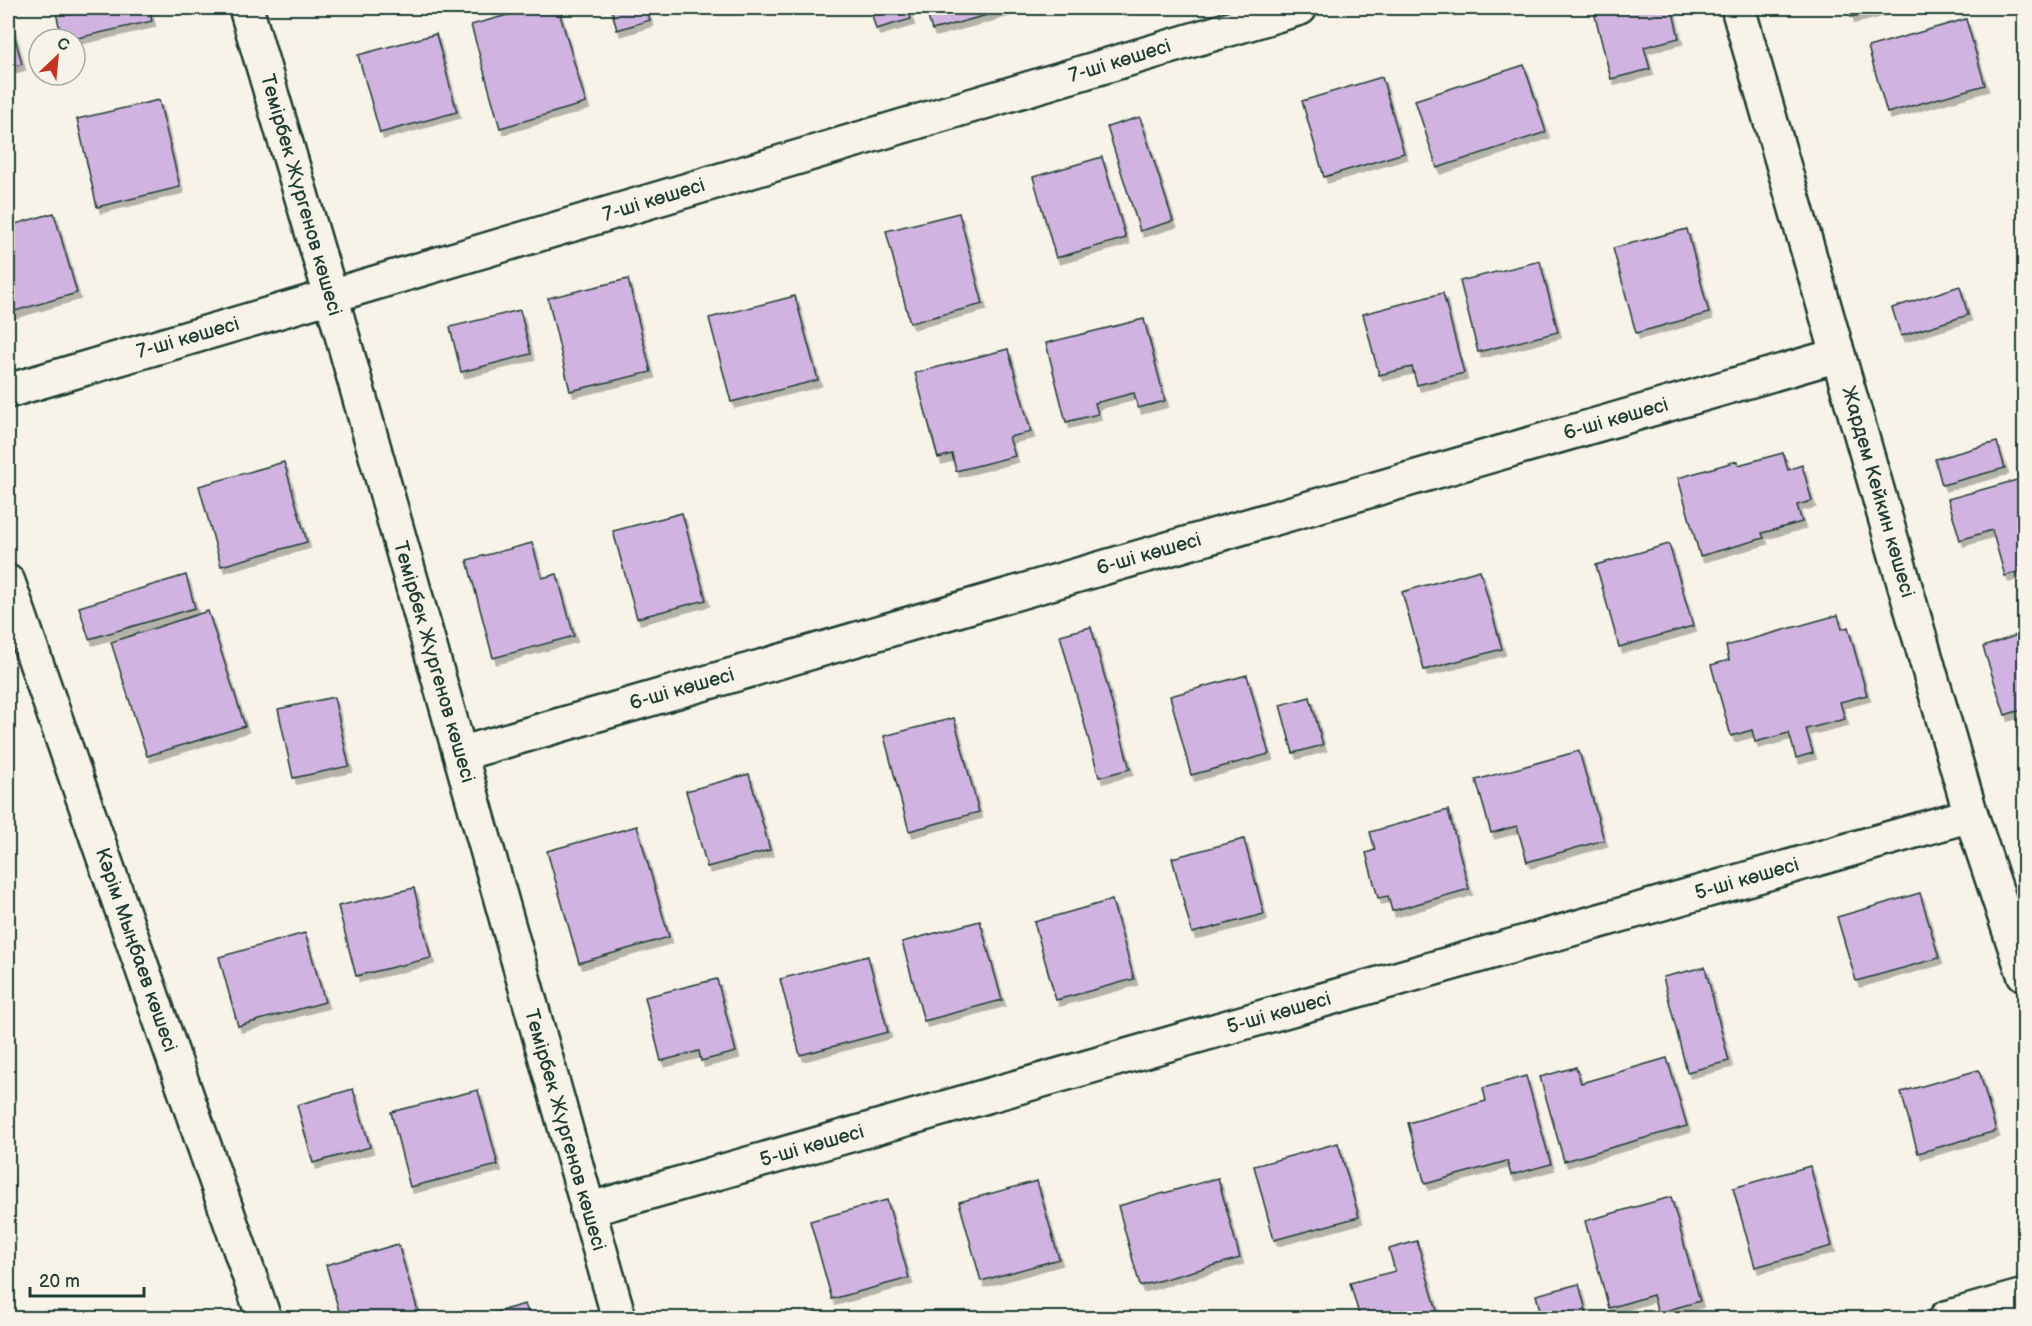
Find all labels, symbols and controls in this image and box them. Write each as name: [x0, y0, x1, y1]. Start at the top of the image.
north arrow: [27, 27, 87, 87]
text: С: [54, 34, 72, 56]
street label: 7-ші көшесі: [1066, 34, 1174, 88]
street label: Темірбек Жүргенов көшесі: [255, 71, 347, 319]
street label: 7-ші көшесі: [600, 173, 708, 227]
street label: 7-ші көшесі: [134, 312, 242, 364]
street label: Жардем Кейкин көшесі: [1836, 384, 1920, 600]
street label: 6-ші көшесі: [1561, 393, 1671, 445]
street label: 6-ші көшесі: [1094, 528, 1204, 580]
street label: Темірбек Жүргенов көшесі: [388, 538, 480, 786]
street label: 6-ші көшесі: [627, 663, 737, 715]
street label: Кәрім Мыңбаев көшесі: [90, 845, 182, 1055]
street label: 5-ші көшесі: [1692, 853, 1802, 905]
street label: 5-ші көшесі: [1224, 987, 1334, 1039]
street label: Темірбек Жүргенов көшесі: [519, 1006, 611, 1254]
street label: 5-ші көшесі: [757, 1120, 867, 1172]
scale bar: [30, 1260, 144, 1298]
text: 20 m: [39, 1271, 80, 1292]

